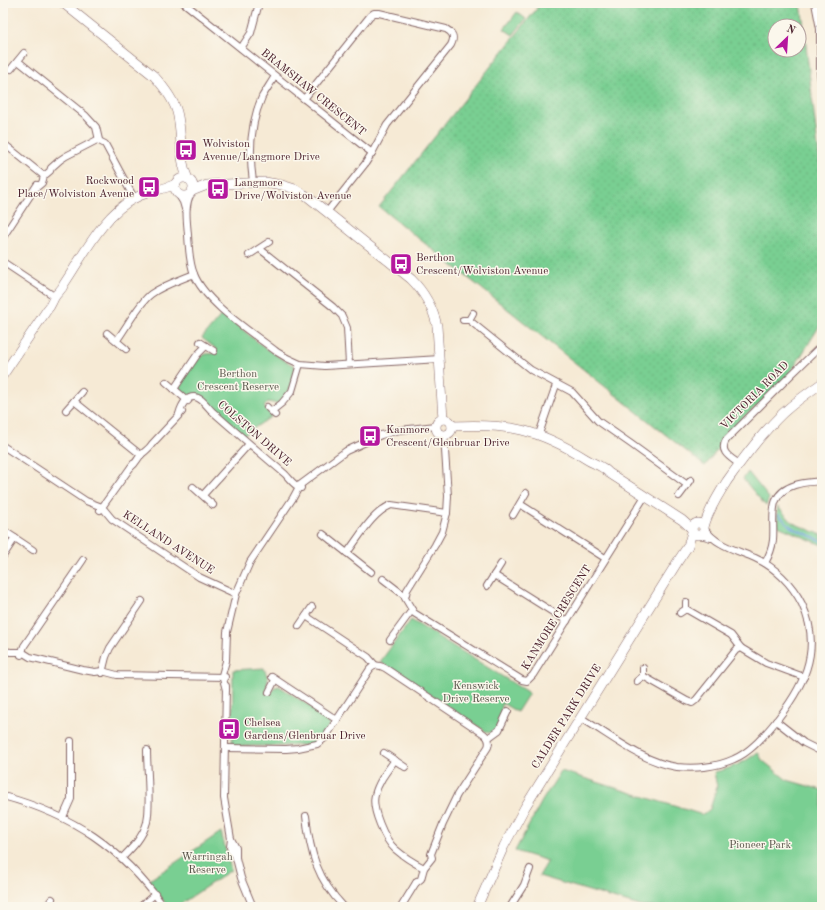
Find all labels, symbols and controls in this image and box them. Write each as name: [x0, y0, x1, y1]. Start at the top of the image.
north arrow: [767, 18, 807, 58]
text: N: [784, 24, 797, 37]
street label: BRAMSHAW CRESCENT: [259, 48, 367, 139]
bus stop icon: Wolviston Avenue/Langmore Drive: [173, 137, 199, 163]
place label: Wolviston Avenue/Langmore Drive: [202, 139, 320, 163]
bus stop icon: Rockwood Place/Wolviston Avenue: [136, 174, 162, 200]
place label: Rockwood Place/Wolviston Avenue: [17, 176, 134, 200]
bus stop icon: Langmore Drive/Wolviston Avenue: [205, 176, 231, 202]
place label: Langmore Drive/Wolviston Avenue: [234, 178, 351, 202]
bus stop icon: Berthon Crescent/Wolviston Avenue: [388, 251, 414, 277]
place label: Berthon Crescent/Wolviston Avenue: [416, 253, 548, 277]
street label: VICTORIA ROAD: [719, 360, 791, 432]
park label: Berthon Crescent Reserve: [197, 369, 279, 393]
street label: COLSTON DRIVE: [215, 399, 293, 469]
bus stop icon: Kanmore Crescent/Glenbruar Drive: [357, 423, 383, 449]
place label: Kanmore Crescent/Glenbruar Drive: [386, 425, 510, 449]
street label: KELLAND AVENUE: [120, 509, 216, 577]
street label: KANMORE CRESCENT: [520, 563, 594, 672]
street label: CALDER PARK DRIVE: [530, 663, 604, 771]
park label: Kenswick Drive Reserve: [442, 681, 510, 705]
bus stop icon: Chelsea Gardens/Glenbruar Drive: [216, 716, 242, 742]
place label: Chelsea Gardens/Glenbruar Drive: [244, 718, 366, 742]
park label: Pioneer Park: [729, 840, 791, 851]
park label: Warringah Reserve: [181, 852, 233, 876]

